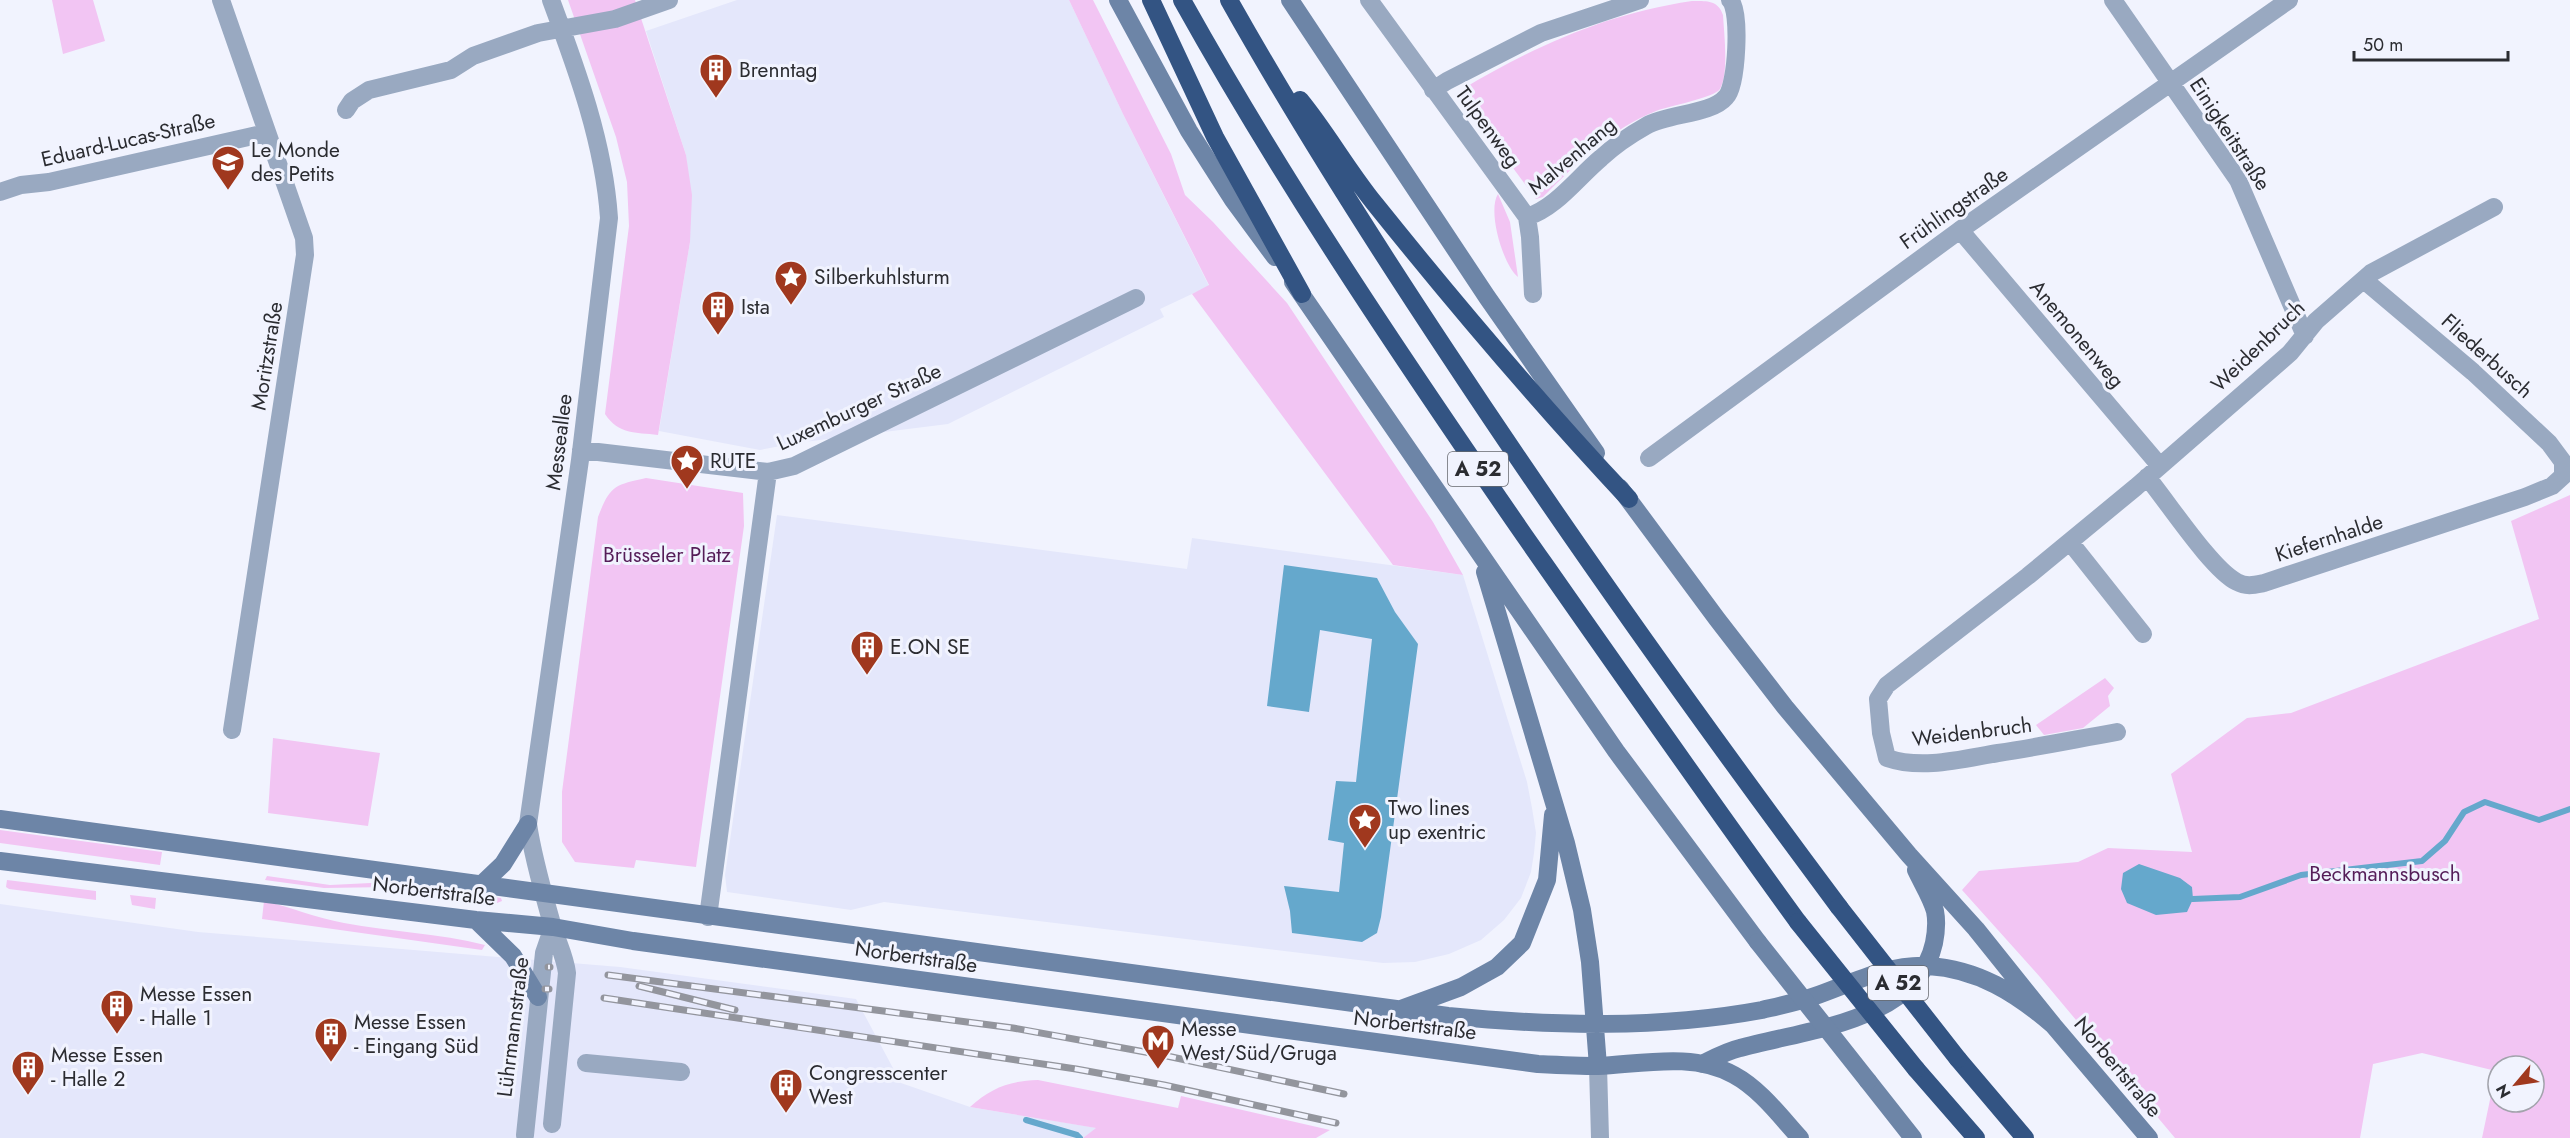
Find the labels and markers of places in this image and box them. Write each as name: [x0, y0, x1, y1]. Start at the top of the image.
building icon: Brenntag: [698, 52, 734, 99]
place label: Brenntag: [739, 55, 818, 85]
place label: Le Monde des Petits: [251, 135, 340, 189]
school or university icon: Le Monde des Petits: [210, 144, 246, 191]
place icon: Silberkuhlsturm: [773, 259, 809, 306]
place label: Silberkuhlsturm: [814, 262, 950, 292]
building icon: Ista: [700, 289, 736, 336]
place label: Ista: [741, 292, 770, 322]
place icon: RUTE: [669, 443, 705, 490]
place label: RUTE: [710, 446, 756, 476]
building icon: E.ON SE: [849, 629, 885, 676]
place label: E.ON SE: [890, 632, 970, 662]
place label: Two lines up exentric: [1388, 793, 1486, 847]
place icon: Two lines up exentric: [1347, 802, 1383, 849]
place label: Messe Essen - Halle 1: [140, 979, 252, 1033]
building icon: Messe Essen - Halle 1: [99, 988, 135, 1035]
place label: Messe Essen - Eingang Süd: [354, 1007, 479, 1061]
place label: Messe West/Süd/Gruga: [1181, 1014, 1337, 1068]
building icon: Messe Essen - Eingang Süd: [313, 1016, 349, 1063]
metro station icon: Messe West/Süd/Gruga: [1140, 1023, 1176, 1070]
place label: Messe Essen - Halle 2: [51, 1040, 163, 1094]
building icon: Messe Essen - Halle 2: [10, 1049, 46, 1096]
place label: Congresscenter West: [809, 1058, 948, 1112]
building icon: Congresscenter West: [768, 1067, 804, 1114]

